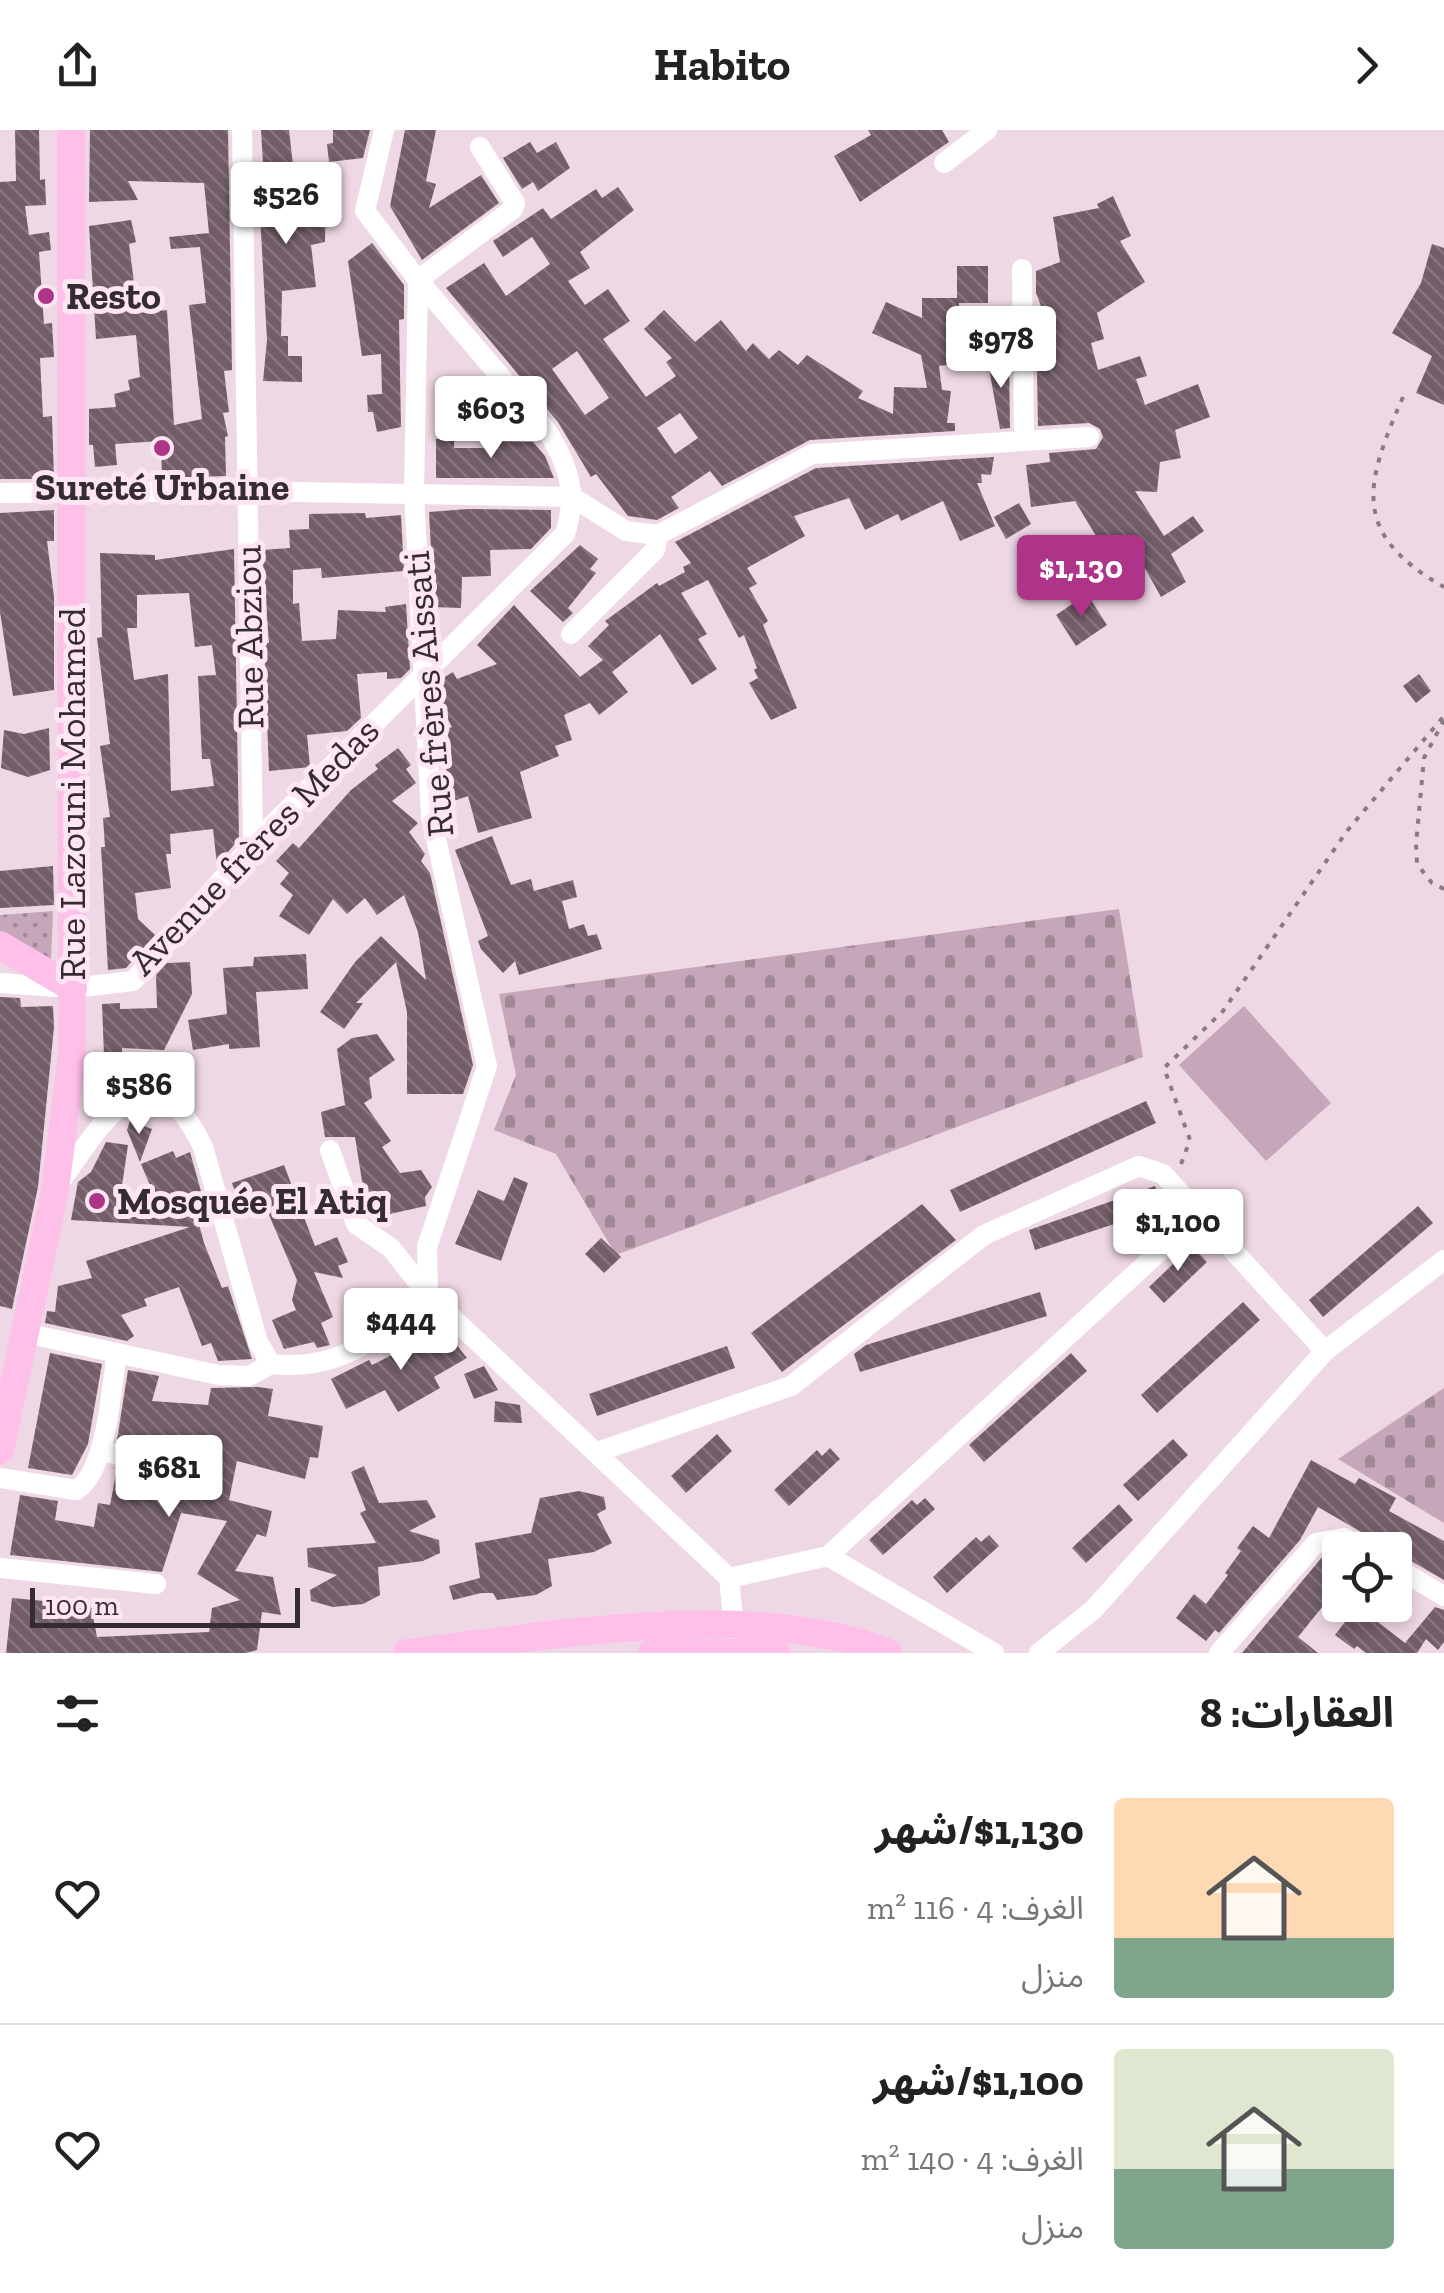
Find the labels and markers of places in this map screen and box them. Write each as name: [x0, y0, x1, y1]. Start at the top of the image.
pin: $526: [227, 162, 345, 247]
place label: Resto: [66, 273, 161, 319]
marker: Resto: [35, 285, 57, 307]
pin: $978: [942, 306, 1060, 391]
pin: $603: [432, 376, 550, 461]
marker: Sureté Urbaine: [151, 437, 173, 459]
place label: Sureté Urbaine: [35, 464, 289, 510]
pin: $1,130: [1000, 535, 1162, 620]
pin: $586: [80, 1052, 198, 1137]
place label: Mosquée El Atiq: [117, 1178, 388, 1224]
pin: $1,100: [1097, 1189, 1259, 1274]
marker: Mosquée El Atiq: [86, 1190, 108, 1212]
pin: $444: [342, 1288, 460, 1373]
pin: $681: [110, 1435, 228, 1520]

